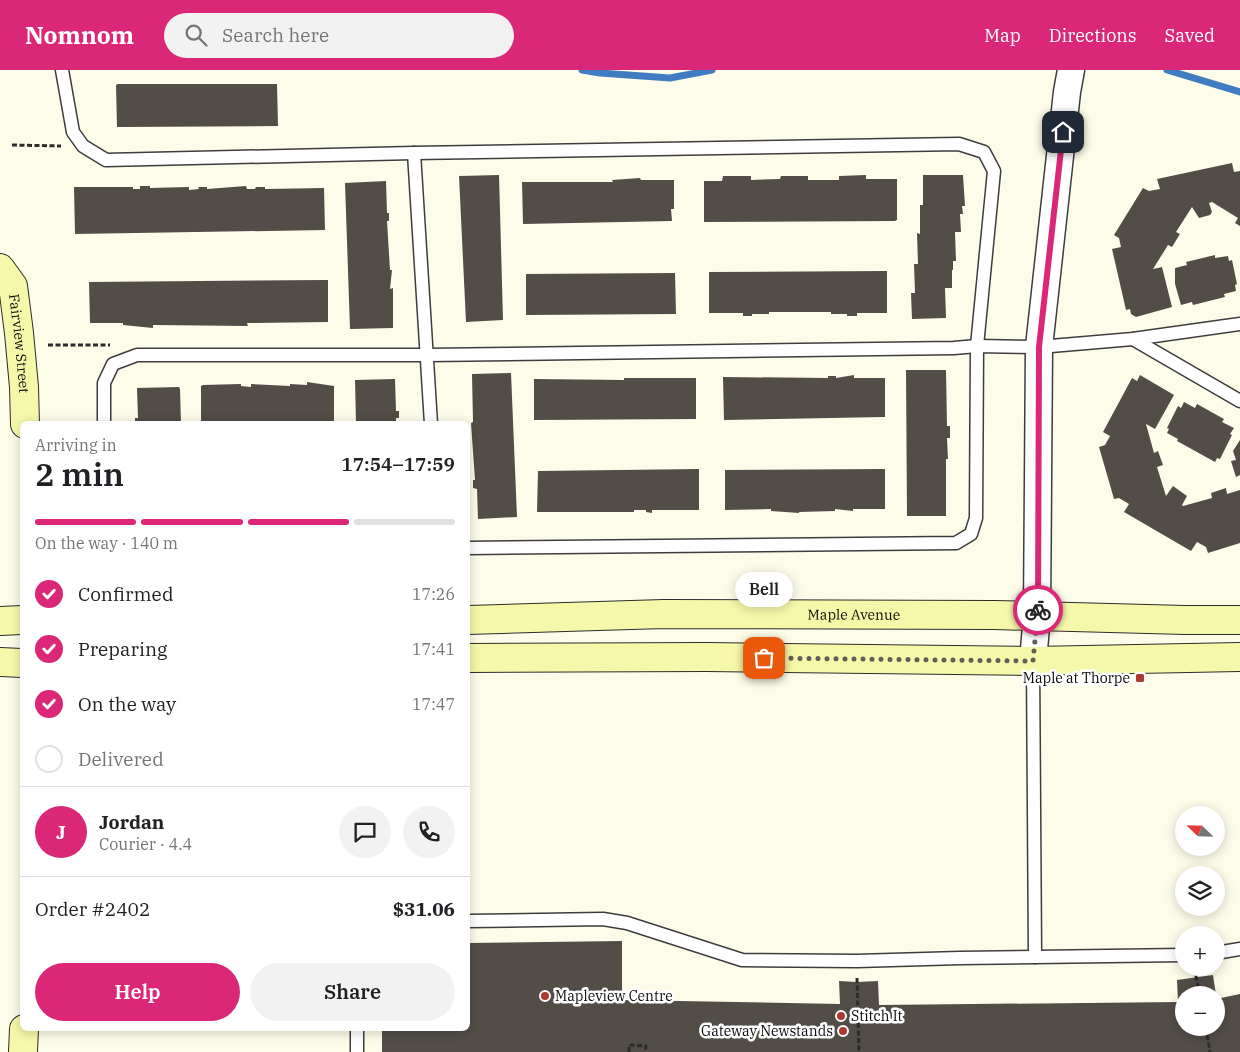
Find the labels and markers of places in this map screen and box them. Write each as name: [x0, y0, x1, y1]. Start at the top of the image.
pin: [1042, 111, 1084, 153]
callout: Bell: [735, 573, 793, 608]
pin: [743, 637, 785, 679]
place label: Maple at Thorpe: [1023, 669, 1130, 687]
marker: Maple at Thorpe: [1134, 672, 1146, 684]
place label: Mapleview Centre: [555, 987, 673, 1005]
marker: Mapleview Centre: [539, 990, 551, 1002]
place label: Stitch It: [851, 1007, 903, 1025]
marker: Stitch It: [835, 1010, 847, 1022]
place label: Gateway Newstands: [701, 1022, 833, 1040]
marker: Gateway Newstands: [837, 1025, 849, 1037]

